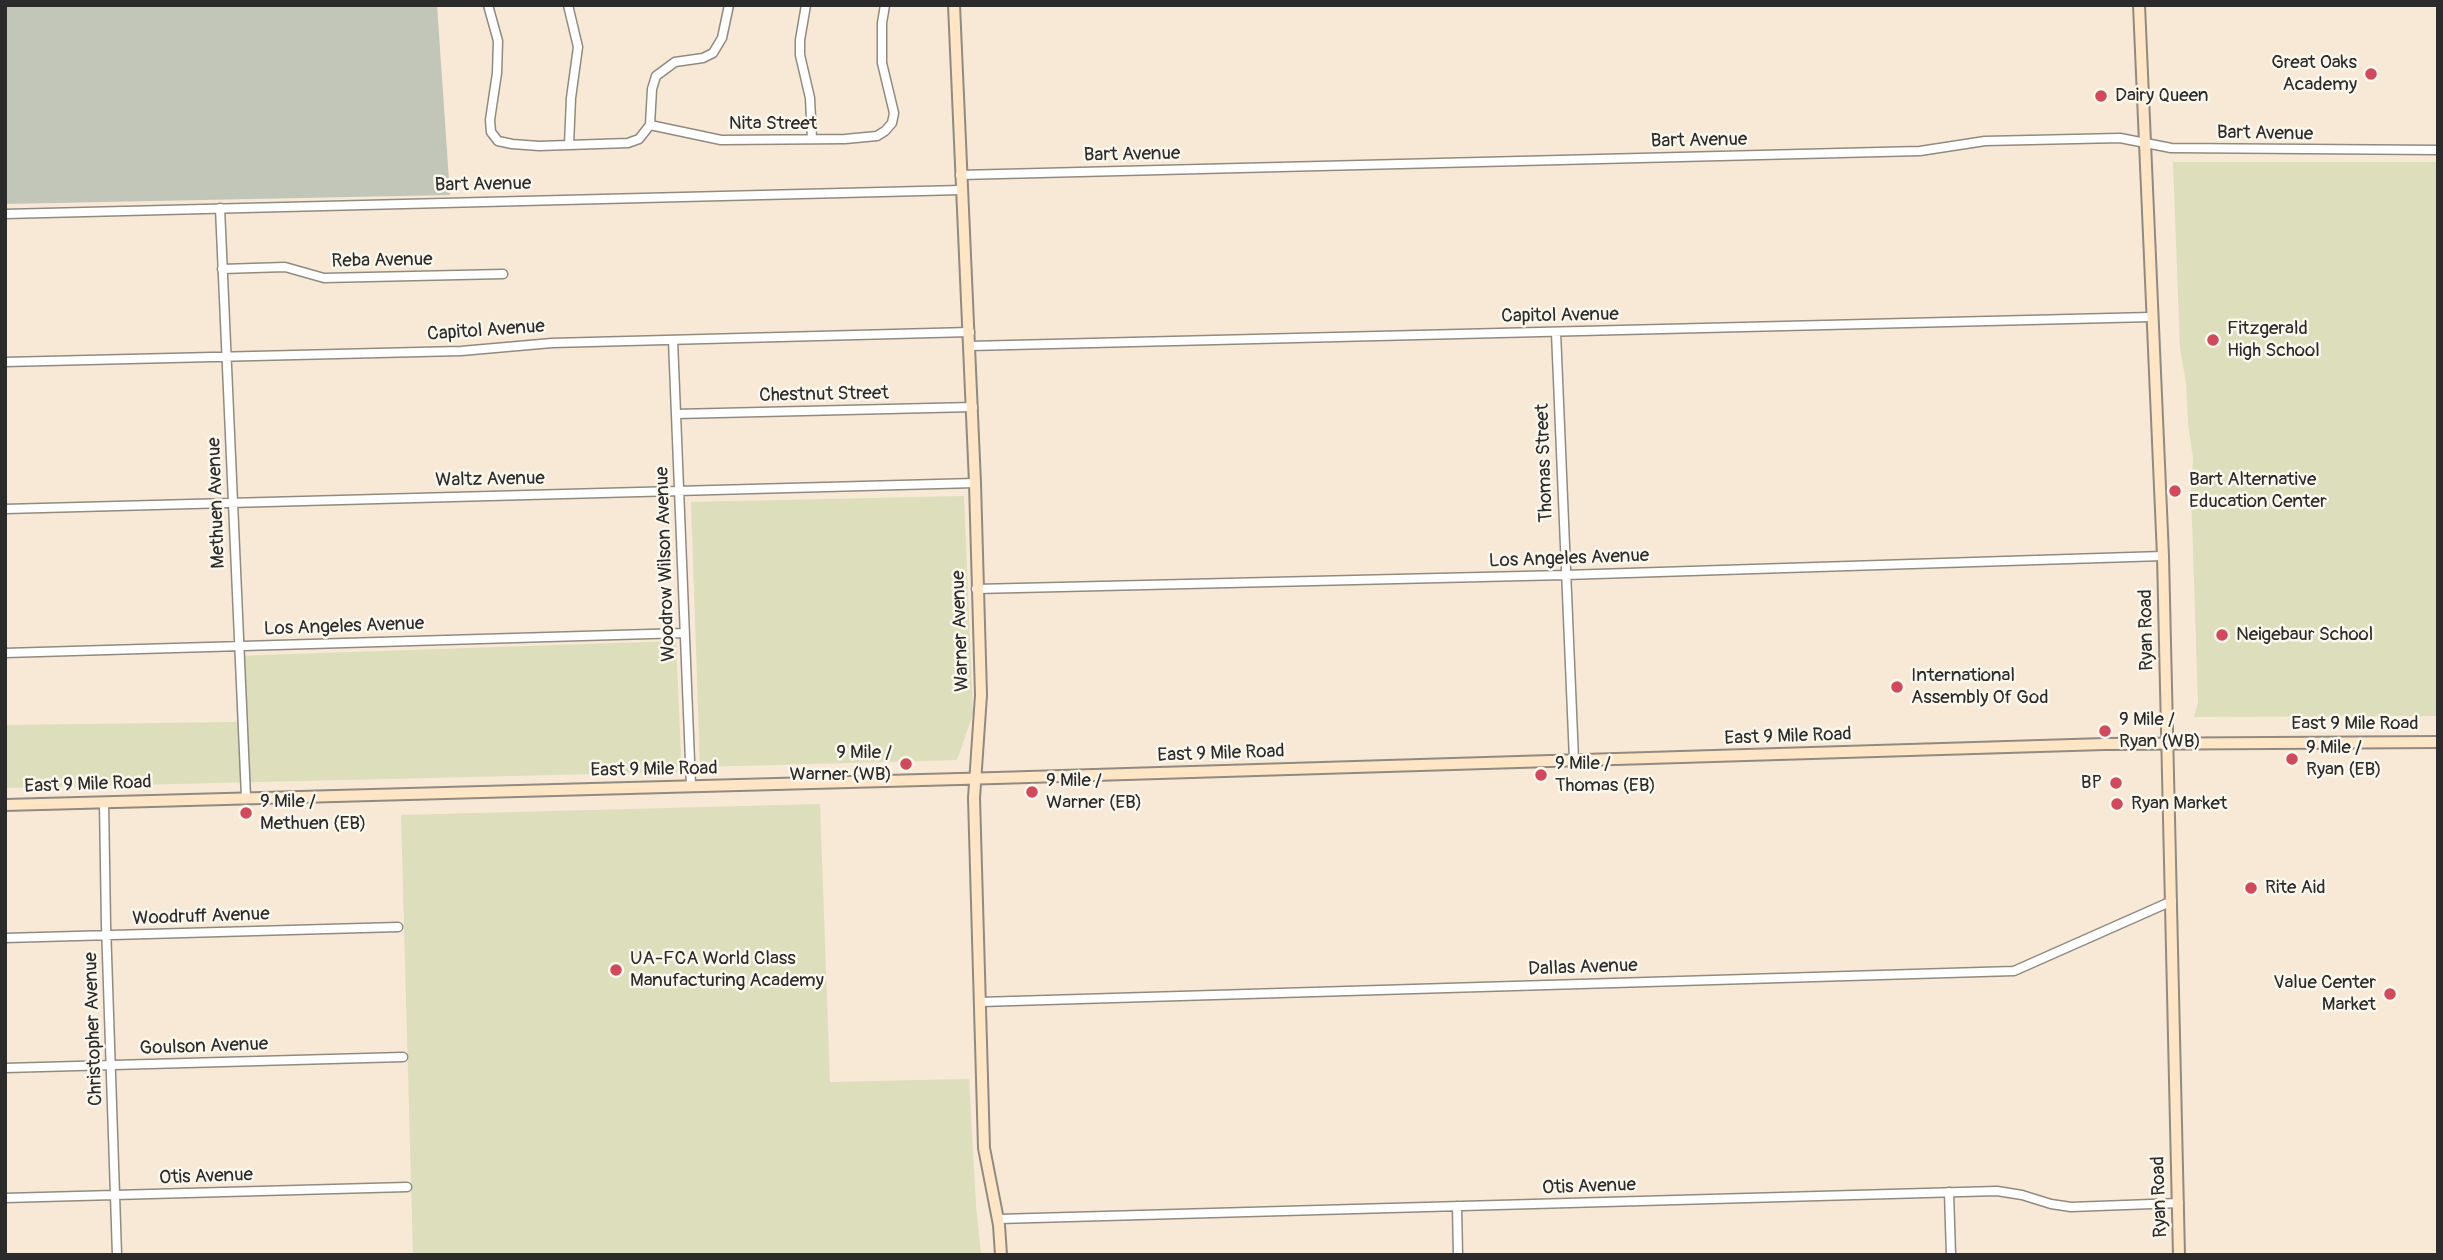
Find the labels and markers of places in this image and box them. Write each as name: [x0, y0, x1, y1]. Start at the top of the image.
place label: Great Oaks Academy: [2271, 52, 2357, 96]
marker: Great Oaks Academy: [2363, 66, 2379, 82]
place label: Dairy Queen: [2115, 85, 2208, 107]
marker: Dairy Queen: [2093, 88, 2109, 104]
place label: Fitzgerald High School: [2227, 318, 2320, 362]
marker: Fitzgerald High School: [2205, 332, 2221, 348]
place label: Bart Alternative Education Center: [2189, 469, 2327, 513]
marker: Bart Alternative Education Center: [2167, 483, 2183, 499]
place label: Neigebaur School: [2236, 624, 2373, 646]
marker: Neigebaur School: [2214, 627, 2230, 643]
place label: International Assembly Of God: [1911, 665, 2048, 709]
marker: International Assembly Of God: [1889, 679, 1905, 695]
place label: 9 Mile / Ryan (WB): [2119, 709, 2201, 753]
marker: 9 Mile / Ryan (WB): [2097, 723, 2113, 739]
place label: 9 Mile / Ryan (EB): [2306, 737, 2382, 781]
place label: 9 Mile / Warner (WB): [789, 742, 892, 786]
marker: 9 Mile / Ryan (EB): [2284, 751, 2300, 767]
place label: 9 Mile / Thomas (EB): [1555, 753, 1656, 797]
marker: 9 Mile / Warner (WB): [898, 756, 914, 772]
marker: 9 Mile / Thomas (EB): [1533, 767, 1549, 783]
place label: 9 Mile / Warner (EB): [1046, 770, 1142, 814]
place label: BP: [2081, 772, 2102, 794]
marker: BP: [2108, 775, 2124, 791]
marker: 9 Mile / Warner (EB): [1024, 784, 1040, 800]
place label: 9 Mile / Methuen (EB): [260, 791, 366, 835]
place label: Ryan Market: [2131, 793, 2228, 815]
marker: Ryan Market: [2109, 796, 2125, 812]
marker: 9 Mile / Methuen (EB): [238, 805, 254, 821]
place label: Rite Aid: [2265, 877, 2326, 899]
marker: Rite Aid: [2243, 880, 2259, 896]
place label: UA-FCA World Class Manufacturing Academy: [630, 948, 824, 992]
marker: UA-FCA World Class Manufacturing Academy: [608, 962, 624, 978]
place label: Value Center Market: [2273, 972, 2376, 1016]
marker: Value Center Market: [2382, 986, 2398, 1002]

